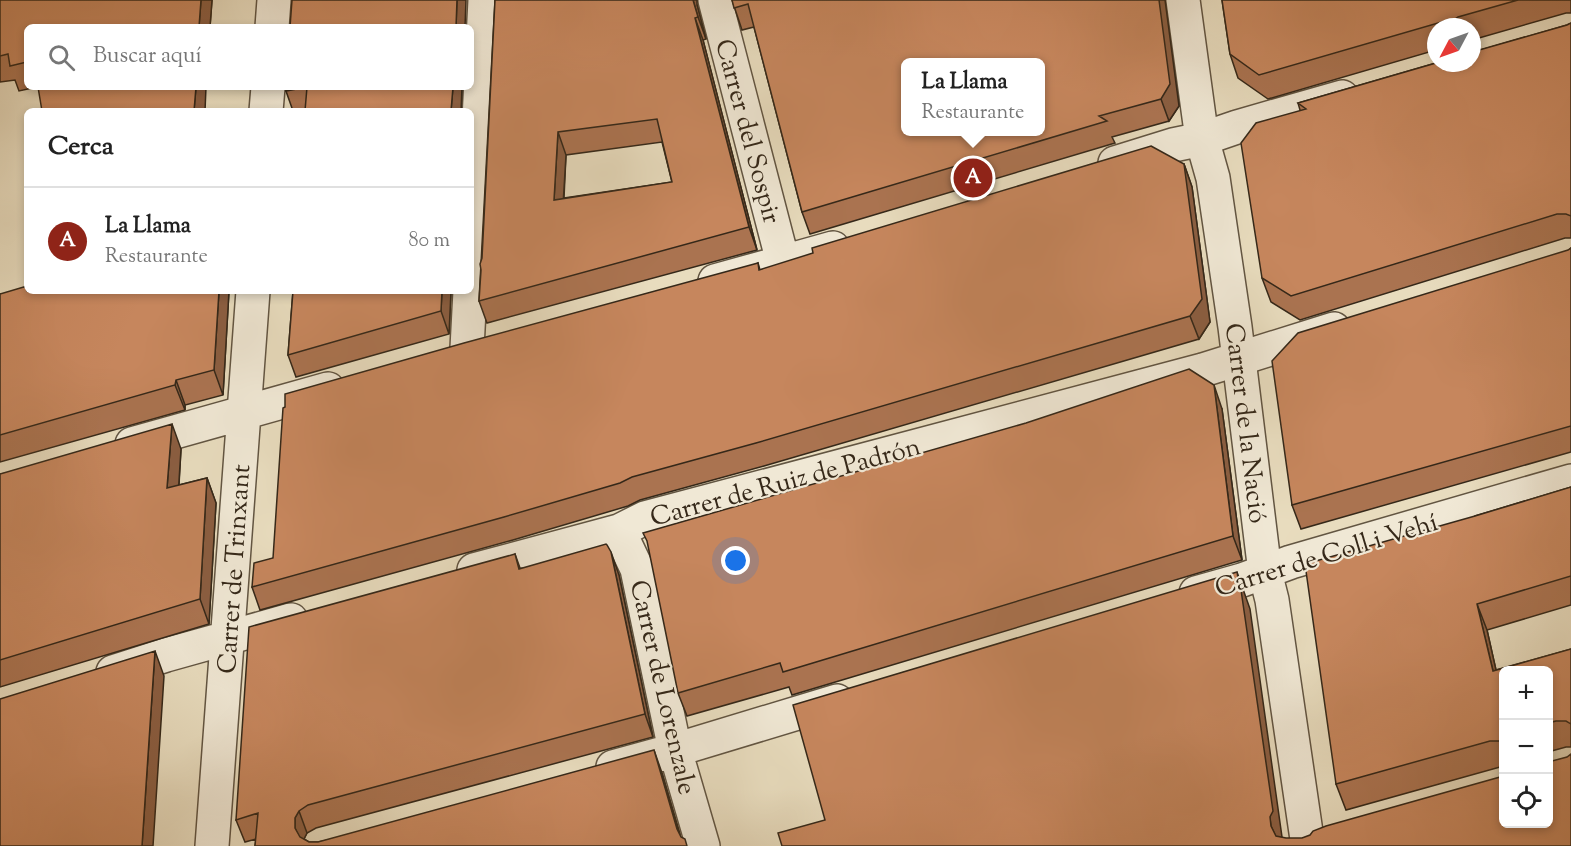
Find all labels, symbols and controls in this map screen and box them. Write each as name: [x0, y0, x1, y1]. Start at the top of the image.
north arrow: [1427, 18, 1481, 72]
search box: [24, 24, 474, 90]
street label: Carrer del Sospir: [704, 35, 789, 228]
icon: search: [45, 41, 78, 74]
text: Buscar aquí: [93, 41, 202, 73]
popup: [901, 58, 1045, 136]
text: La Llama: [922, 67, 1008, 99]
text: Restaurante: [922, 99, 1024, 128]
text: Cerca: [48, 129, 114, 166]
pin: A: [954, 156, 992, 201]
text: La Llama: [105, 211, 191, 243]
text: A: [59, 227, 76, 256]
text: 80 m: [409, 227, 450, 256]
text: Restaurante: [105, 243, 208, 272]
street label: Carrer de la Nació: [1214, 321, 1275, 526]
street label: Carrer de Ruiz de Padrón: [646, 429, 925, 537]
street label: Carrer de Trinxant: [210, 463, 261, 675]
street label: Carrer de Coll i Vehí: [1211, 505, 1443, 608]
your location: [721, 546, 750, 575]
street label: Carrer de Lorenzale: [619, 577, 704, 799]
map controls: [1499, 666, 1553, 828]
button: +: [1499, 666, 1553, 720]
button: −: [1499, 720, 1553, 774]
button: locate: [1499, 774, 1553, 828]

